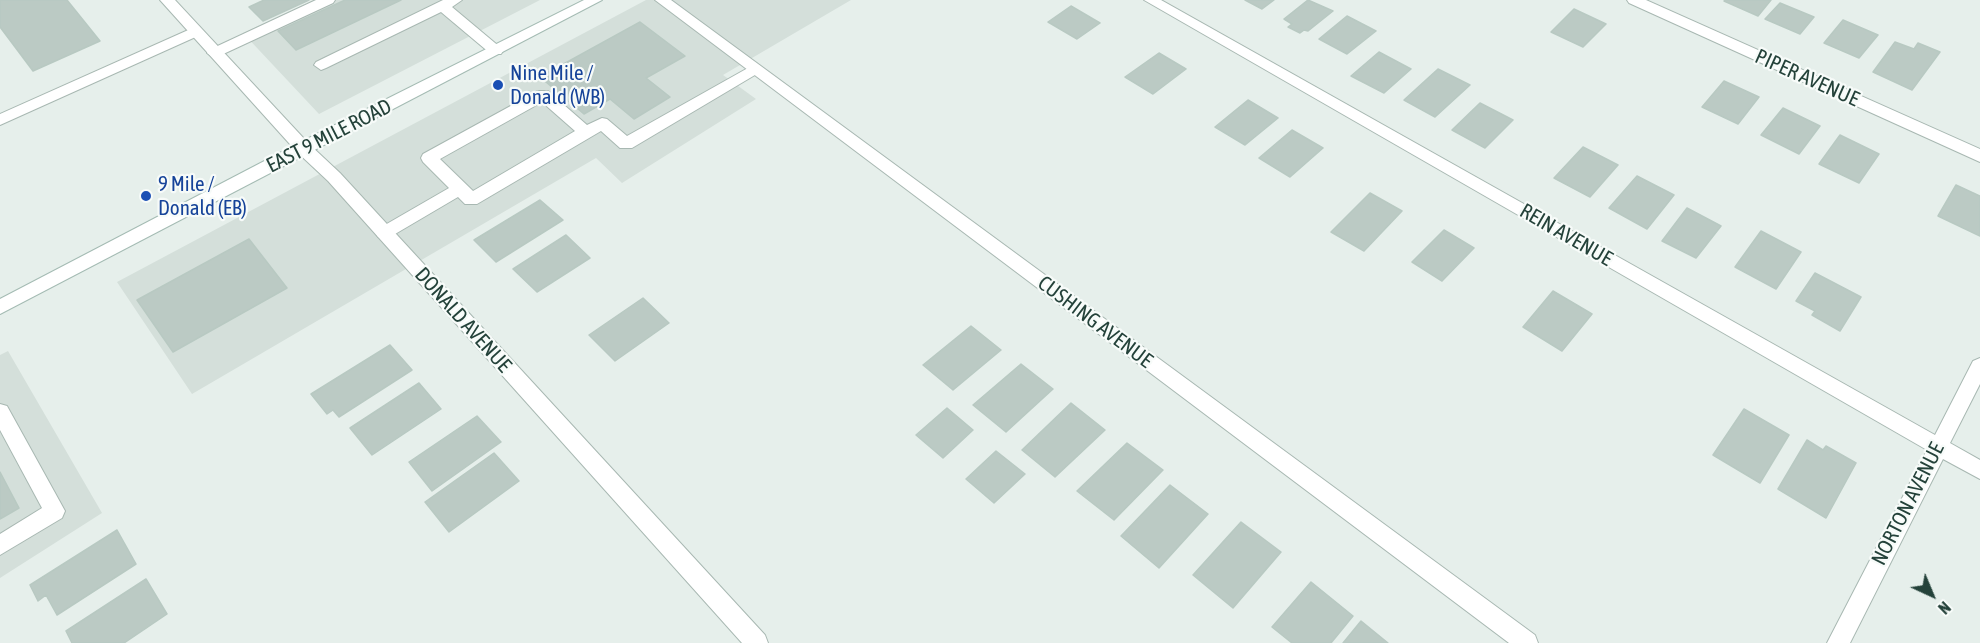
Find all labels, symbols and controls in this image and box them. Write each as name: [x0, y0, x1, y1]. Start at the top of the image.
street label: PIPER AVENUE: [1751, 44, 1863, 112]
place label: Nine Mile / Donald (WB): [510, 60, 605, 110]
marker: Nine Mile / Donald (WB): [491, 78, 505, 92]
street label: EAST 9 MILE ROAD: [262, 94, 396, 178]
place label: 9 Mile / Donald (EB): [158, 171, 247, 221]
marker: 9 Mile / Donald (EB): [139, 189, 153, 203]
street label: REIN AVENUE: [1515, 198, 1617, 272]
street label: DONALD AVENUE: [409, 262, 517, 378]
street label: CUSHING AVENUE: [1033, 271, 1157, 373]
street label: NORTON AVENUE: [1866, 438, 1950, 570]
north arrow: [1902, 565, 1962, 625]
text: N: [1935, 598, 1954, 618]

